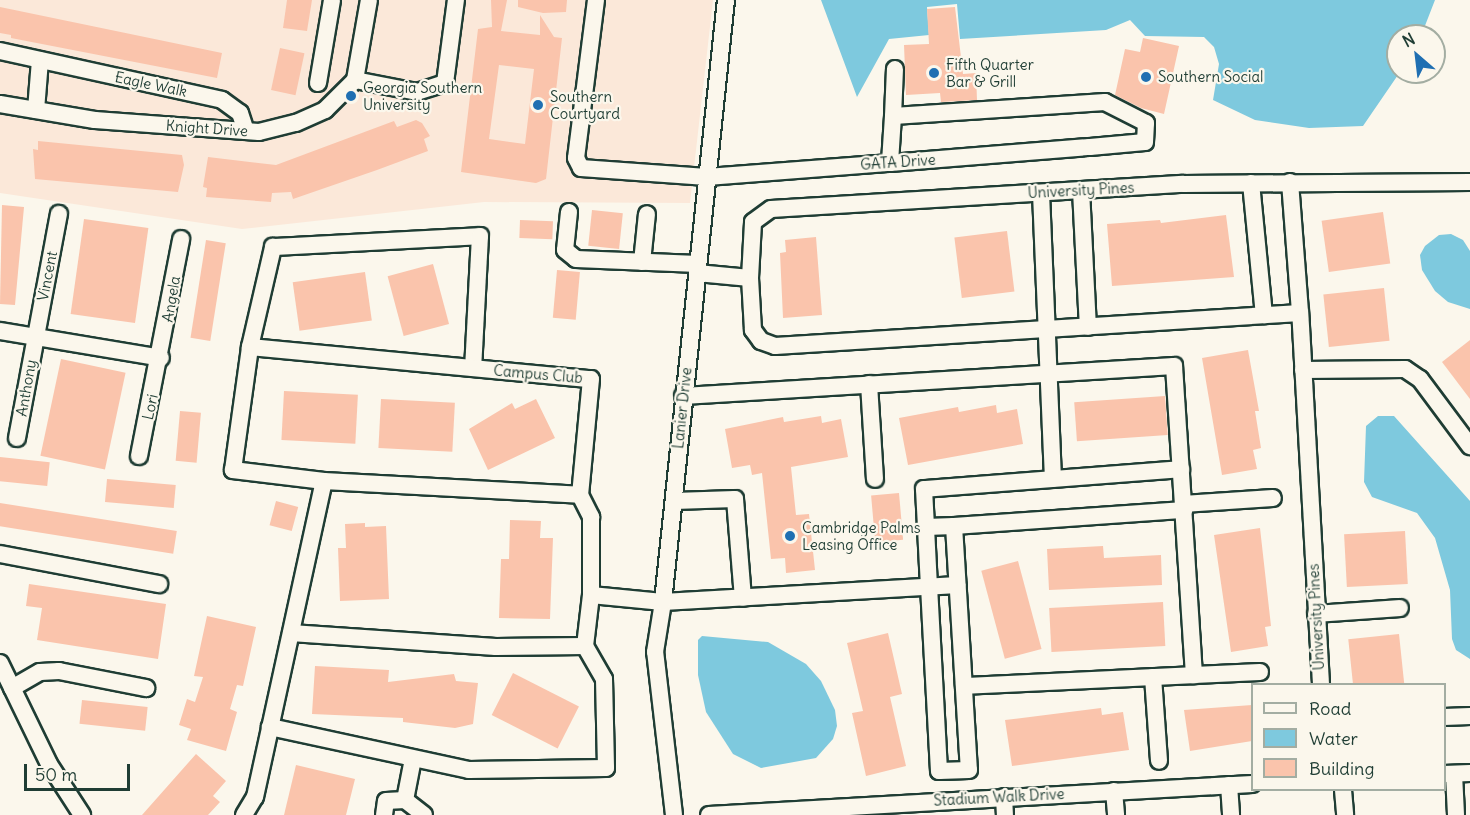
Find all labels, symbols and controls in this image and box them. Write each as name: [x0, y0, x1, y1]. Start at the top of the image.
north arrow: [1386, 24, 1446, 84]
text: N: [1399, 28, 1418, 51]
place label: Fifth Quarter Bar & Grill: [946, 55, 1034, 90]
marker: Fifth Quarter Bar & Grill: [927, 66, 941, 80]
street label: Eagle Walk: [113, 68, 189, 100]
place label: Southern Social: [1158, 68, 1263, 86]
marker: Southern Social: [1139, 70, 1153, 84]
place label: Georgia Southern University: [363, 78, 482, 113]
place label: Southern Courtyard: [550, 87, 620, 122]
marker: Georgia Southern University: [344, 89, 358, 103]
marker: Southern Courtyard: [531, 98, 545, 112]
street label: Knight Drive: [165, 116, 249, 140]
street label: GATA Drive: [860, 150, 936, 174]
street label: University Pines: [1027, 178, 1135, 202]
street label: Vincent: [33, 250, 61, 302]
street label: Angela: [158, 274, 184, 324]
street label: Anthony: [12, 358, 40, 418]
street label: Campus Club: [493, 361, 583, 387]
street label: Lanier Drive: [669, 366, 695, 450]
street label: Lori: [139, 392, 161, 422]
place label: Cambridge Palms Leasing Office: [802, 518, 921, 553]
marker: Cambridge Palms Leasing Office: [783, 529, 797, 543]
street label: University Pines: [1304, 563, 1328, 671]
legend: [1251, 683, 1446, 791]
text: Road: [1309, 697, 1351, 720]
text: Water: [1309, 727, 1358, 750]
scale bar: [27, 752, 134, 790]
text: Building: [1309, 757, 1374, 780]
text: 50 m: [35, 763, 77, 786]
street label: Stadium Walk Drive: [933, 785, 1065, 809]

